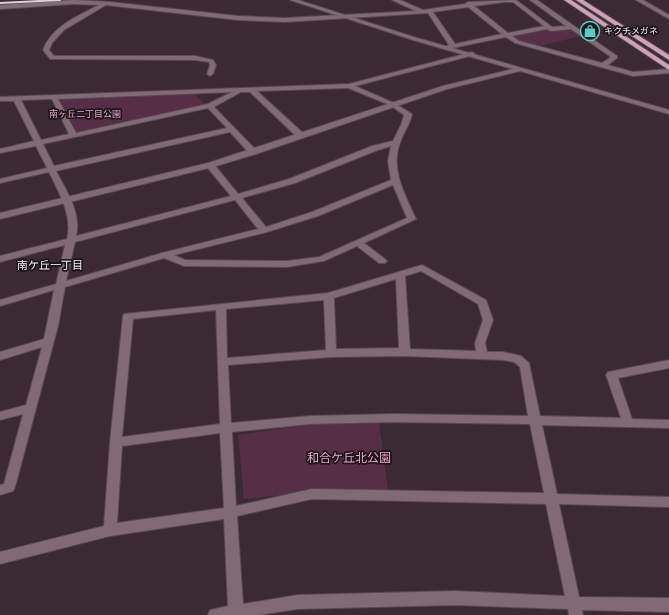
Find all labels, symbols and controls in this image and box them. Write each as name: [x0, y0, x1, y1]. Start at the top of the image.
shop icon: キクチメガネ: [579, 20, 601, 42]
place label: キクチメガネ: [604, 25, 658, 36]
park label: 南ヶ丘二丁目公園: [49, 108, 121, 119]
district label: 南ケ丘一丁目: [17, 259, 83, 271]
park label: 和合ケ丘北公園: [307, 451, 391, 465]

